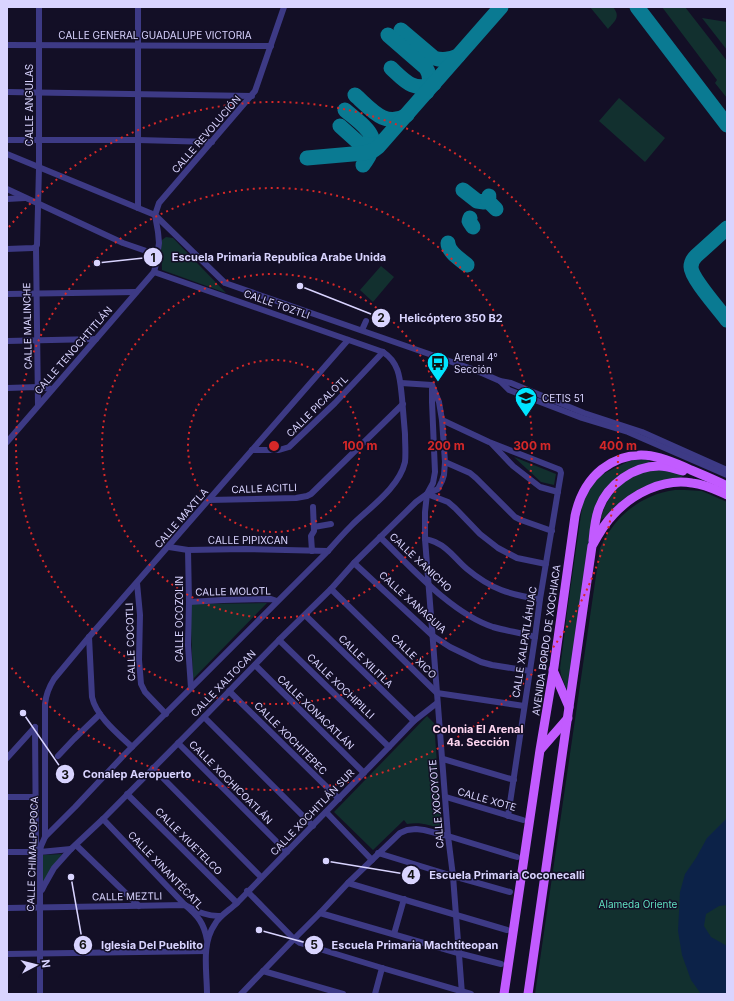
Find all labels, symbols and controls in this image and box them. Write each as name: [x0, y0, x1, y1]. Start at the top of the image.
street label: CALLE GENERAL GUADALUPE VICTORIA: [58, 29, 252, 41]
street label: CALLE ANGULAS: [23, 64, 35, 146]
street label: CALLE REVOLUCIÓN: [168, 92, 243, 175]
callout: Escuela Primaria Republica Arabe Unida: [143, 246, 394, 269]
text: 1: [150, 250, 156, 265]
text: Escuela Primaria Republica Arabe Unida: [172, 250, 386, 264]
street label: CALLE MALINCHE: [20, 283, 34, 369]
street label: CALLE TOZTLI: [242, 287, 312, 321]
street label: CALLE TENOCHTITLÁN: [31, 303, 114, 396]
callout: Helicóptero 350 B2: [371, 307, 510, 330]
text: 2: [377, 310, 385, 325]
text: Helicóptero 350 B2: [399, 311, 503, 325]
bus stop icon: Arenal 4° Sección: [425, 350, 451, 383]
place label: Arenal 4° Sección: [454, 351, 498, 375]
street label: CALLE PICALOTL: [284, 373, 350, 439]
school or university icon: CETIS 51: [513, 385, 539, 418]
place label: CETIS 51: [542, 392, 584, 404]
text: 100 m: [342, 438, 378, 453]
text: 200 m: [427, 438, 465, 453]
text: 300 m: [513, 438, 551, 453]
text: 400 m: [599, 438, 637, 453]
centre of rings: [267, 439, 281, 453]
street label: CALLE ACITLI: [231, 481, 297, 495]
street label: CALLE MAXTLA: [152, 485, 210, 550]
street label: CALLE XANICHO: [387, 530, 455, 594]
street label: CALLE PIPIXCAN: [208, 534, 288, 546]
street label: AVENIDA BORDO DE XOCHIACA: [529, 564, 563, 716]
street label: CALLE XANAGUIA: [377, 569, 449, 635]
street label: CALLE OCOZOLIN: [173, 576, 185, 662]
street label: CALLE MOLOTL: [195, 584, 271, 598]
street label: CALLE XALPATLÁHUAC: [508, 585, 539, 699]
street label: CALLE COCOTLI: [123, 603, 137, 681]
street label: CALLE XICO: [389, 631, 439, 681]
street label: CALLE XILITLA: [336, 632, 396, 690]
street label: CALLE XALTOCAN: [188, 647, 258, 719]
street label: CALLE XOCHIPILLI: [305, 651, 377, 721]
street label: CALLE XONACATLÁN: [275, 672, 358, 752]
street label: CALLE XOCHITEPEC: [252, 699, 330, 777]
district label: Colonia El Arenal 4a. Sección: [433, 722, 523, 749]
street label: CALLE XOCHICOATLÁN: [187, 737, 276, 826]
street label: CALLE XOCOYOTE: [426, 759, 446, 849]
callout: Conalep Aeropuerto: [55, 763, 200, 786]
street label: CALLE XOCHITLÁN SUR: [267, 765, 357, 858]
text: 3: [61, 767, 69, 782]
text: Conalep Aeropuerto: [83, 767, 191, 781]
street label: CALLE XOTE: [456, 785, 518, 813]
street label: CALLE CHIMALPOPOCA: [24, 796, 40, 912]
street label: CALLE XIUETELCO: [153, 805, 225, 877]
street label: CALLE XINANTÉCATL: [126, 828, 207, 912]
callout: Escuela Primaria Coconecalli: [401, 864, 593, 887]
text: 4: [407, 867, 415, 882]
text: Escuela Primaria Coconecalli: [429, 868, 585, 882]
street label: CALLE MEZTLI: [92, 889, 162, 903]
park label: Alameda Oriente: [599, 898, 678, 910]
callout: Iglesia Del Pueblito: [73, 933, 211, 956]
callout: Escuela Primaria Machtiteopan: [304, 933, 507, 956]
text: 6: [79, 937, 87, 952]
text: 5: [310, 937, 318, 952]
text: Iglesia Del Pueblito: [101, 938, 203, 952]
text: Escuela Primaria Machtiteopan: [332, 938, 499, 952]
north arrow: [16, 945, 56, 985]
text: N: [38, 959, 53, 969]

